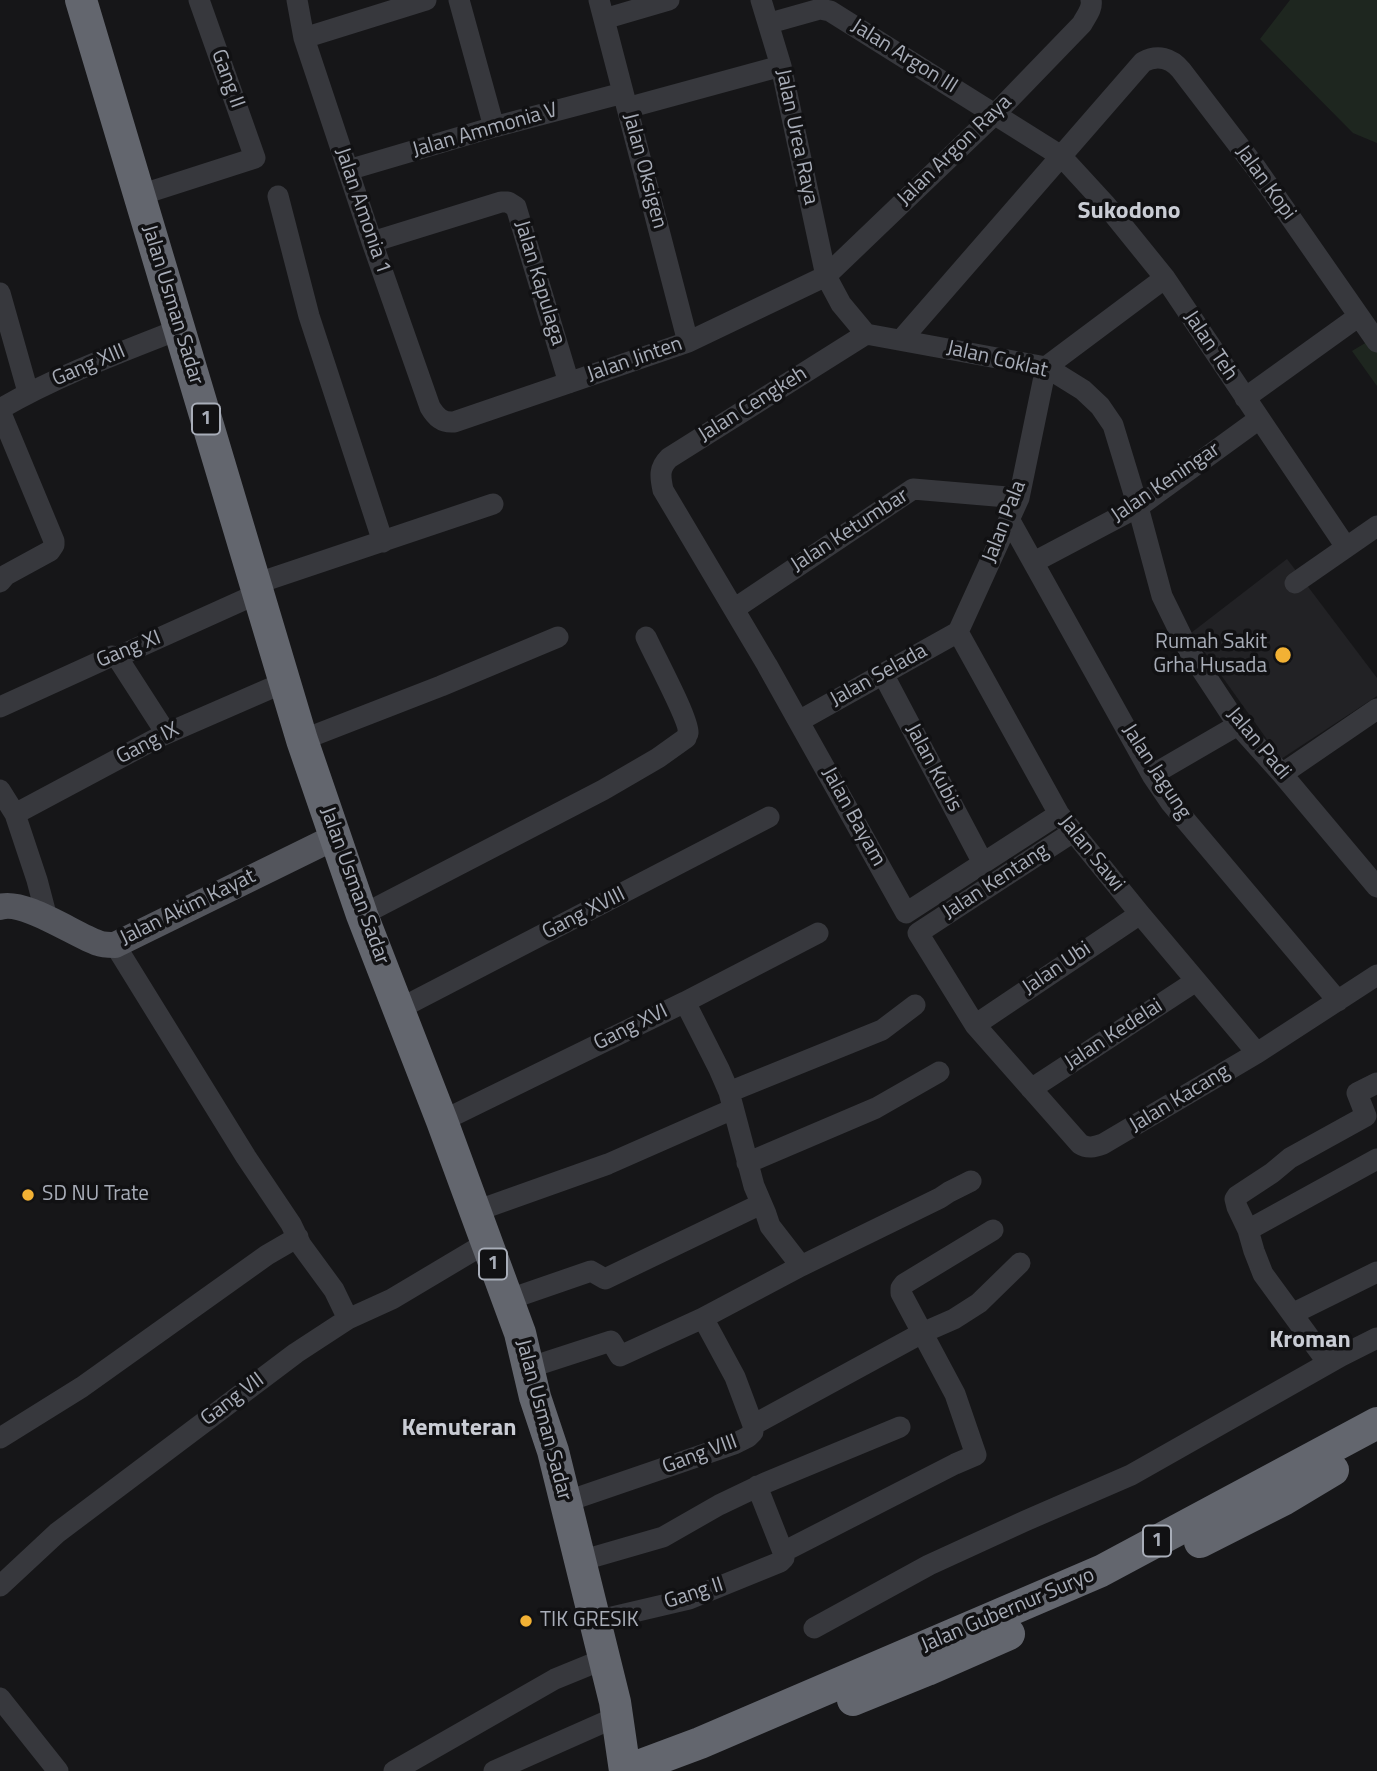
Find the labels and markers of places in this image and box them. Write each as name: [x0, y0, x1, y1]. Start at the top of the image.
place label: Rumah Sakit Grha Husada: [1153, 630, 1267, 680]
marker: Rumah Sakit Grha Husada: [1273, 645, 1293, 665]
place label: SD NU Trate: [42, 1182, 149, 1208]
marker: SD NU Trate: [20, 1187, 36, 1203]
place label: TIK GRESIK: [540, 1608, 639, 1634]
marker: TIK GRESIK: [518, 1613, 534, 1629]

